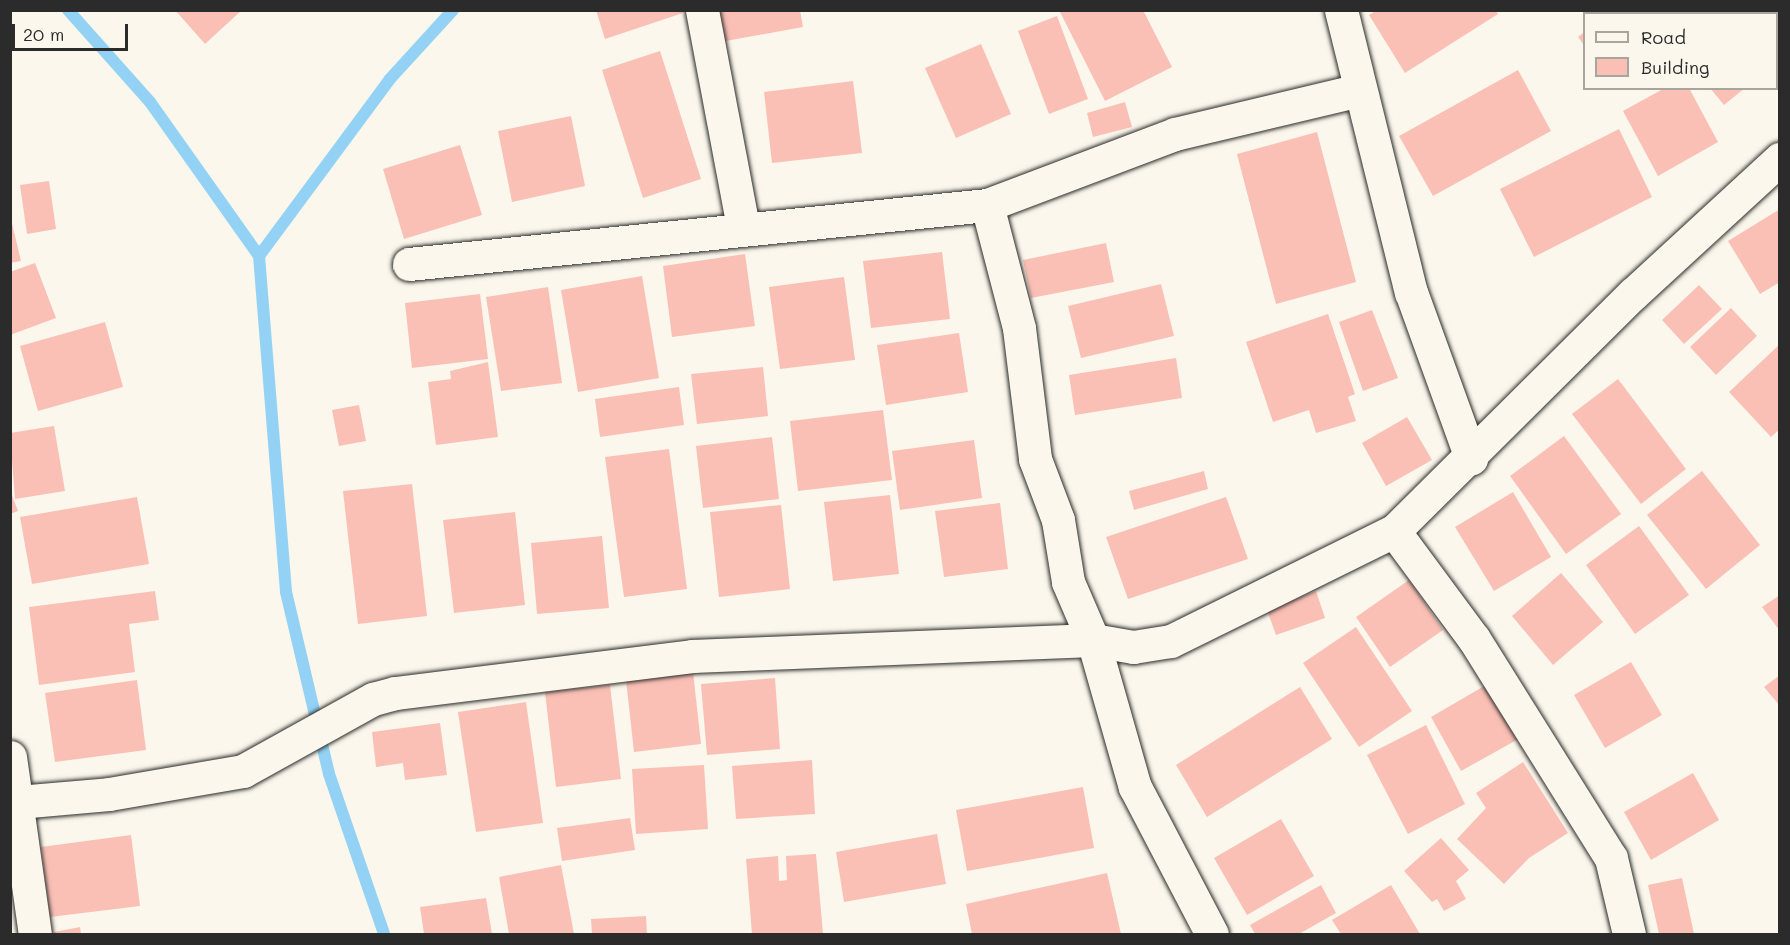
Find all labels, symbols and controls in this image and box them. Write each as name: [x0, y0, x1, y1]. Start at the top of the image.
scale bar: [15, 12, 130, 50]
legend: [1583, 12, 1778, 90]
text: 20 m: [23, 22, 64, 46]
text: Road: [1641, 25, 1686, 49]
text: Building: [1641, 55, 1709, 79]

